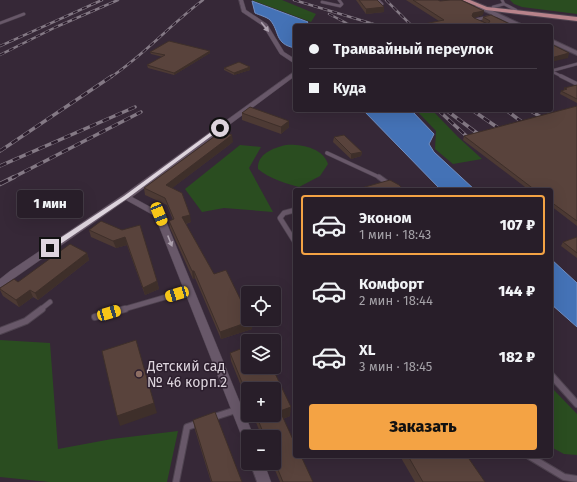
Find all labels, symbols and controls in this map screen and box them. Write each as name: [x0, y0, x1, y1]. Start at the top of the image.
one-way arrow: [261, 22, 270, 33]
text: Трамвайный переулок: [333, 40, 493, 58]
text: Куда: [333, 79, 366, 97]
route start: [211, 119, 229, 137]
callout: 1 мин: [17, 190, 83, 218]
text: 1 мин: [33, 196, 67, 211]
car: [149, 201, 169, 227]
icon: car: [311, 207, 347, 243]
text: Эконом: [359, 209, 412, 227]
text: 107 ₽: [500, 216, 535, 234]
text: 1 мин · 18:43: [359, 227, 431, 242]
one-way arrow: [168, 236, 174, 248]
route end: [41, 239, 59, 257]
icon: car: [311, 273, 347, 309]
text: Комфорт: [359, 275, 424, 293]
text: 144 ₽: [498, 282, 535, 300]
car: [164, 285, 190, 303]
map controls: [241, 286, 281, 470]
button: locate: [241, 286, 281, 326]
text: 2 мин · 18:44: [359, 293, 433, 308]
car: [96, 304, 122, 322]
button: layers: [241, 334, 281, 374]
icon: car: [311, 339, 347, 375]
text: XL: [359, 341, 375, 359]
text: 182 ₽: [499, 348, 535, 366]
place label: Детский сад № 46 корп.2: [146, 358, 227, 391]
text: 3 мин · 18:45: [359, 359, 432, 374]
marker: Детский сад № 46 корп.2: [134, 369, 144, 379]
button: +: [241, 382, 281, 422]
button: Заказать: [309, 404, 537, 450]
button: −: [241, 430, 281, 470]

